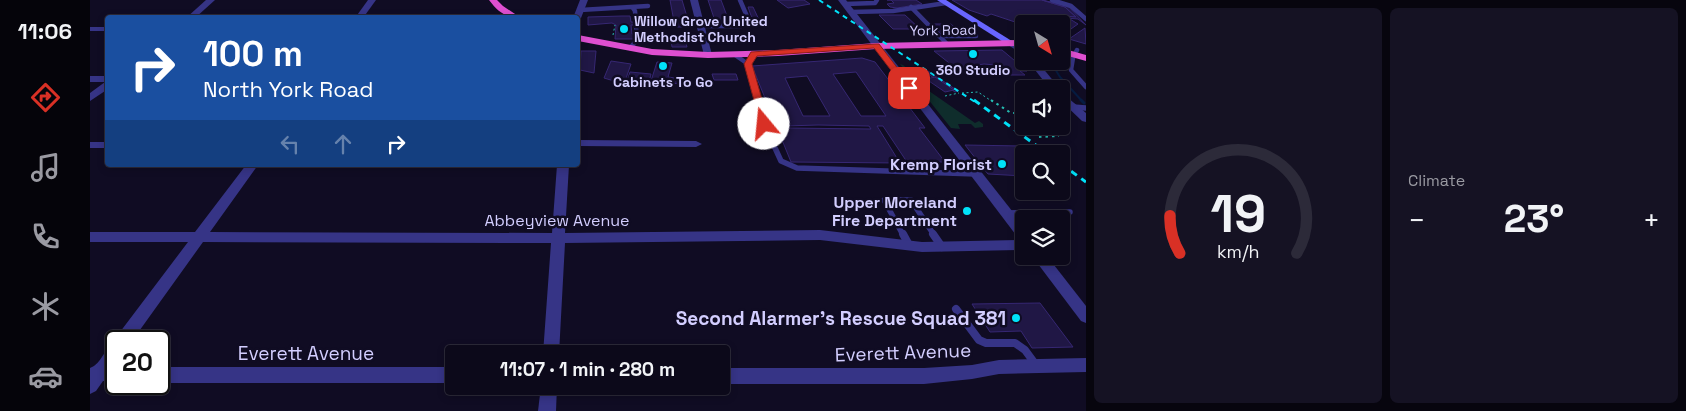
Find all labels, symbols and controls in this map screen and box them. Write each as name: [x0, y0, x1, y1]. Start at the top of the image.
place label: Willow Grove United Methodist Church: [634, 12, 768, 46]
north arrow: [1015, 15, 1070, 70]
map controls: [1015, 15, 1070, 265]
text: 11:06: [18, 17, 72, 45]
street label: York Road: [909, 20, 977, 40]
marker: Willow Grove United Methodist Church: [618, 23, 630, 35]
text: 100 m: [203, 32, 303, 76]
icon: right: [120, 35, 185, 100]
marker: 360 Studio: [967, 48, 979, 60]
marker: Cabinets To Go: [657, 60, 669, 72]
place label: 360 Studio: [936, 61, 1010, 79]
pin: [888, 67, 930, 109]
place label: Cabinets To Go: [613, 73, 713, 91]
icon: arrive: [895, 74, 923, 102]
text: North York Road: [203, 75, 373, 103]
icon: directions: [28, 80, 63, 115]
button: sound: [1015, 80, 1070, 135]
position arrow: [737, 97, 789, 149]
icon: left: [276, 130, 304, 158]
icon: ahead: [329, 130, 357, 158]
icon: right: [382, 130, 410, 158]
button: search: [1015, 145, 1070, 200]
icon: music: [28, 150, 63, 185]
place label: Kremp Florist: [890, 154, 992, 175]
marker: Kremp Florist: [996, 158, 1008, 170]
text: Climate: [1408, 170, 1465, 191]
text: 19: [1210, 181, 1266, 247]
place label: Upper Moreland Fire Department: [832, 192, 957, 231]
text: 23°: [1504, 195, 1564, 243]
text: −: [1408, 202, 1425, 238]
text: +: [1643, 202, 1660, 238]
marker: Upper Moreland Fire Department: [961, 205, 973, 217]
street label: Abbeyview Avenue: [484, 210, 630, 231]
button: layers: [1015, 210, 1070, 265]
icon: phone: [28, 219, 63, 254]
text: km/h: [1217, 240, 1259, 263]
icon: climate: [28, 289, 63, 324]
place label: Second Alarmer's Rescue Squad 381: [676, 306, 1006, 331]
marker: Second Alarmer's Rescue Squad 381: [1010, 312, 1022, 324]
speed limit sign: 20: [105, 330, 170, 395]
street label: Everett Avenue: [834, 338, 972, 367]
street label: Everett Avenue: [238, 341, 374, 366]
text: 11:07 · 1 min · 280 m: [500, 357, 675, 382]
icon: car: [28, 359, 63, 394]

